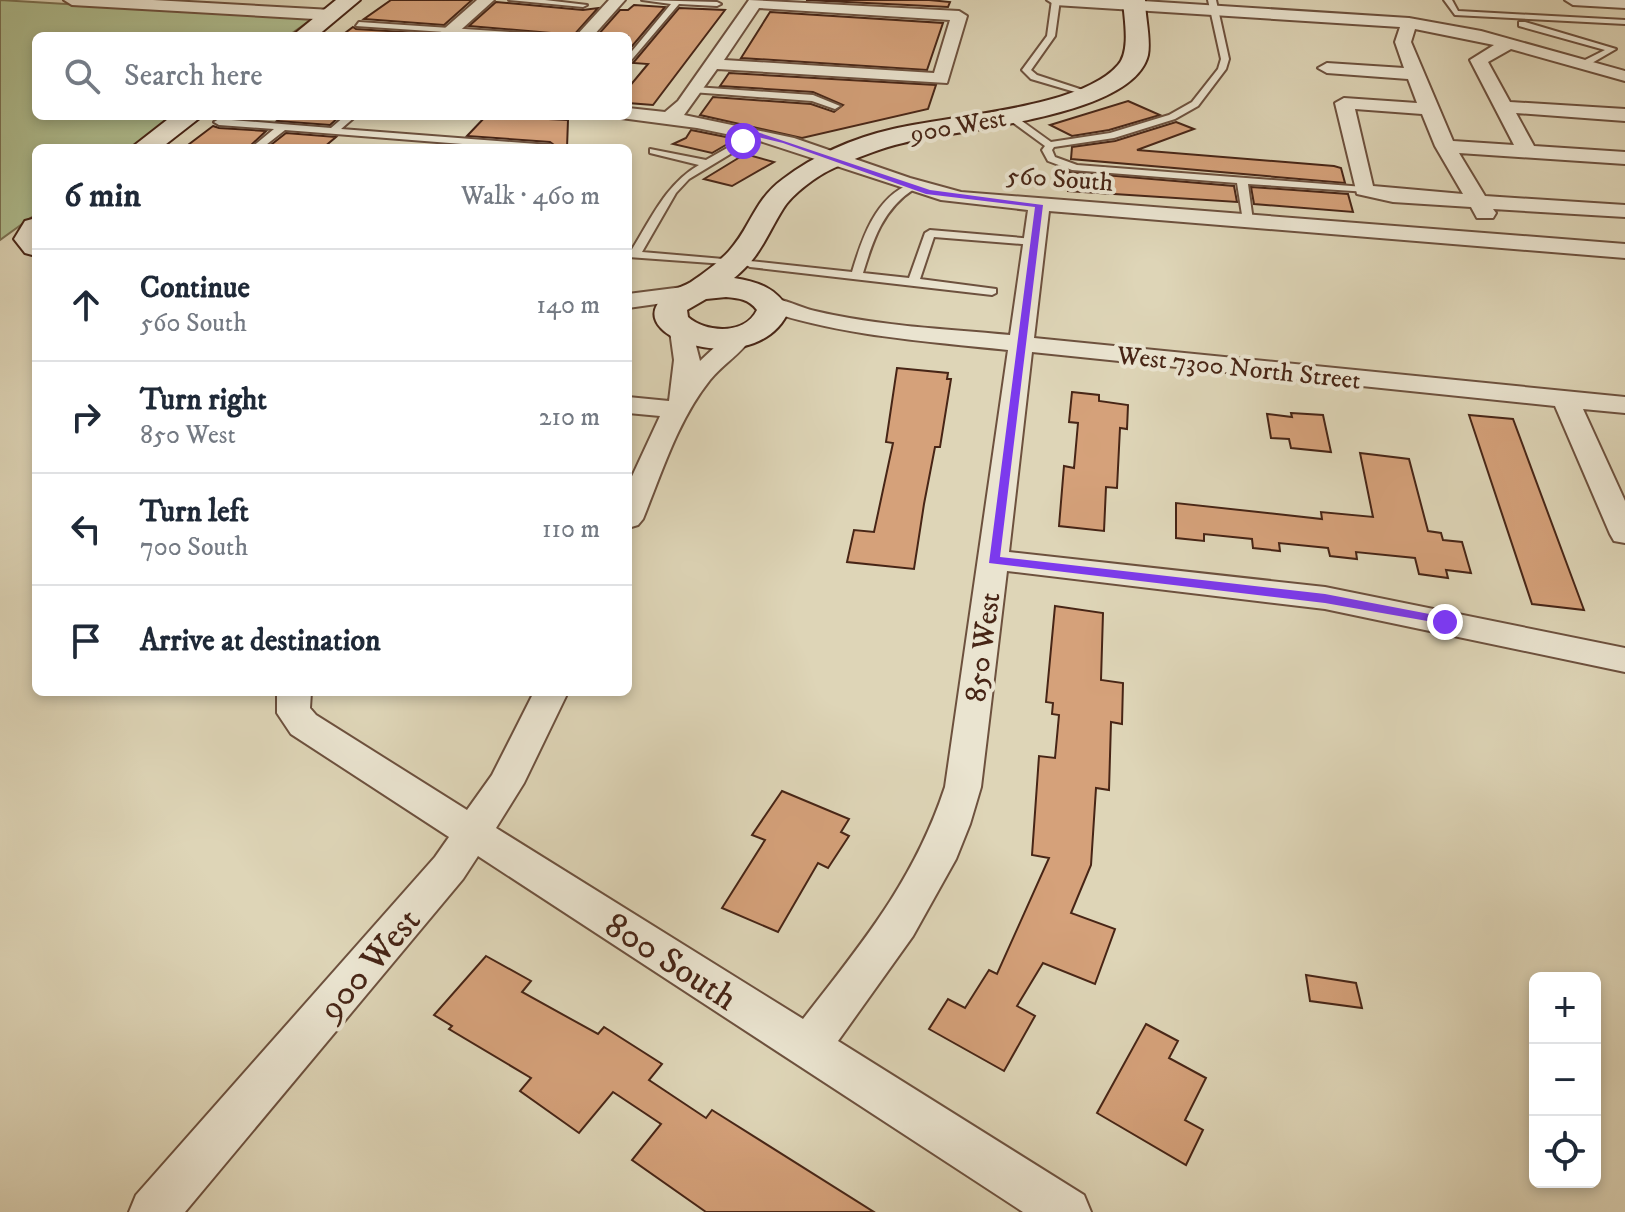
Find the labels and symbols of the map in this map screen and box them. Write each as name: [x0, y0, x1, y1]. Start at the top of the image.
street label: 900 West: [906, 102, 1009, 151]
route start: [725, 123, 761, 159]
street label: 560 South: [1005, 159, 1115, 200]
street label: West 7300 North Street: [1114, 339, 1362, 398]
street label: 850 West: [957, 590, 1010, 705]
route end: [1427, 604, 1463, 640]
street label: 900 West: [308, 899, 431, 1032]
street label: 800 South: [596, 903, 745, 1022]

